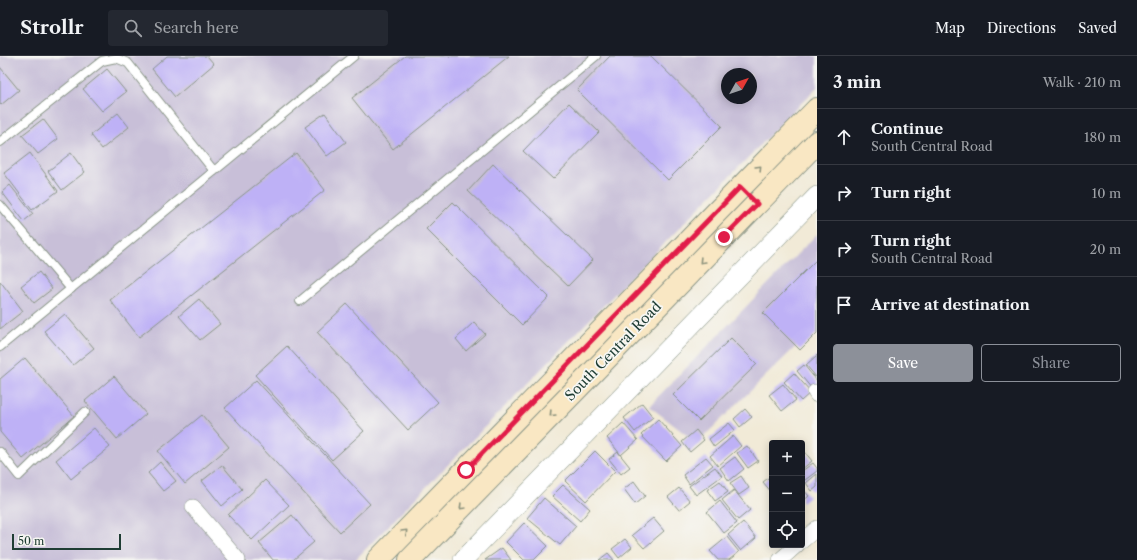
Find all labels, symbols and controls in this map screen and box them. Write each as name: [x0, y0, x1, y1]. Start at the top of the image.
search box: [108, 10, 388, 46]
text: Strollr: [20, 16, 84, 39]
icon: search: [122, 17, 144, 39]
text: Search here: [154, 18, 239, 37]
text: Map: [935, 19, 965, 37]
text: Directions: [987, 19, 1056, 37]
text: Saved: [1078, 19, 1117, 37]
north arrow: [721, 68, 757, 104]
text: 3 min: [833, 72, 882, 92]
text: Walk · 210 m: [1043, 74, 1121, 90]
text: Continue: [871, 119, 943, 138]
icon: ahead: [833, 126, 855, 148]
text: 180 m: [1084, 129, 1121, 145]
text: South Central Road: [871, 138, 993, 154]
one-way arrow: [754, 165, 762, 173]
icon: right: [833, 182, 855, 204]
text: Turn right: [871, 183, 951, 202]
text: 10 m: [1092, 185, 1121, 201]
route end: [715, 228, 733, 246]
text: Turn right: [871, 231, 951, 250]
icon: right: [833, 238, 855, 260]
text: 20 m: [1090, 241, 1121, 257]
text: South Central Road: [871, 250, 993, 266]
one-way arrow: [700, 256, 707, 263]
icon: arrive: [833, 294, 855, 316]
text: Arrive at destination: [871, 295, 1030, 314]
street label: South Central Road: [561, 297, 665, 404]
button: Save: [833, 344, 973, 382]
button: Share: [981, 344, 1121, 382]
one-way arrow: [549, 409, 557, 417]
map controls: [769, 440, 805, 548]
button: +: [769, 440, 805, 476]
route start: [457, 461, 475, 479]
button: −: [769, 476, 805, 512]
one-way arrow: [459, 502, 466, 510]
button: locate: [769, 512, 805, 548]
one-way arrow: [400, 529, 408, 537]
scale bar: [12, 532, 121, 551]
text: 50 m: [18, 534, 44, 548]

